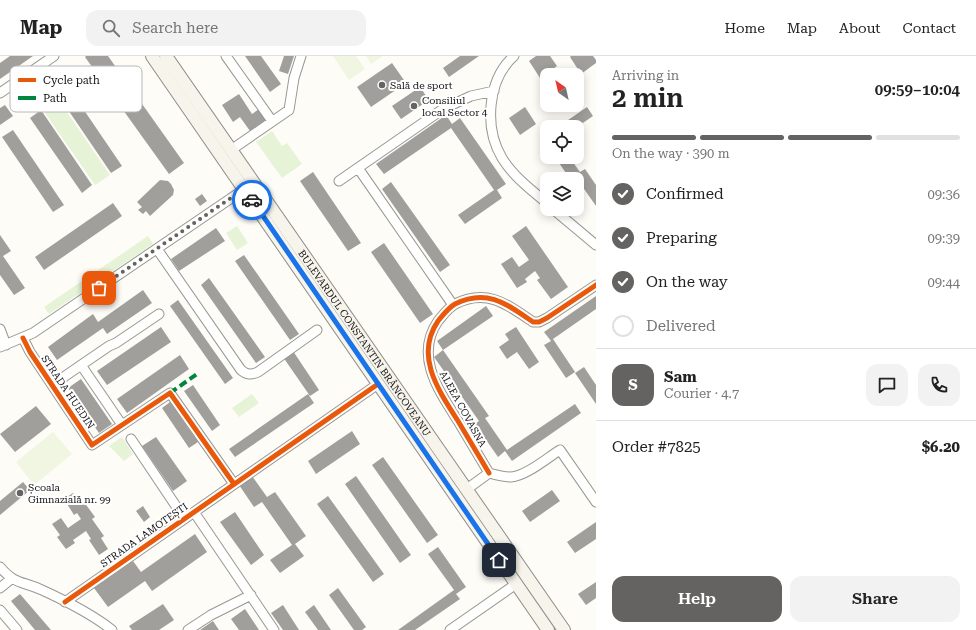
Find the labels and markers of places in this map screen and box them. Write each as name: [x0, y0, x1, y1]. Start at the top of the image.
marker: Sală de sport: [377, 80, 387, 90]
place label: Sală de sport: [390, 80, 453, 91]
place label: Consiliul local Sector 4: [422, 95, 488, 118]
marker: Consiliul local Sector 4: [409, 101, 419, 111]
pin: [82, 271, 116, 305]
place label: Școala Gimnazială nr. 99: [28, 482, 111, 505]
marker: Școala Gimnazială nr. 99: [15, 488, 25, 498]
pin: [482, 543, 516, 577]

